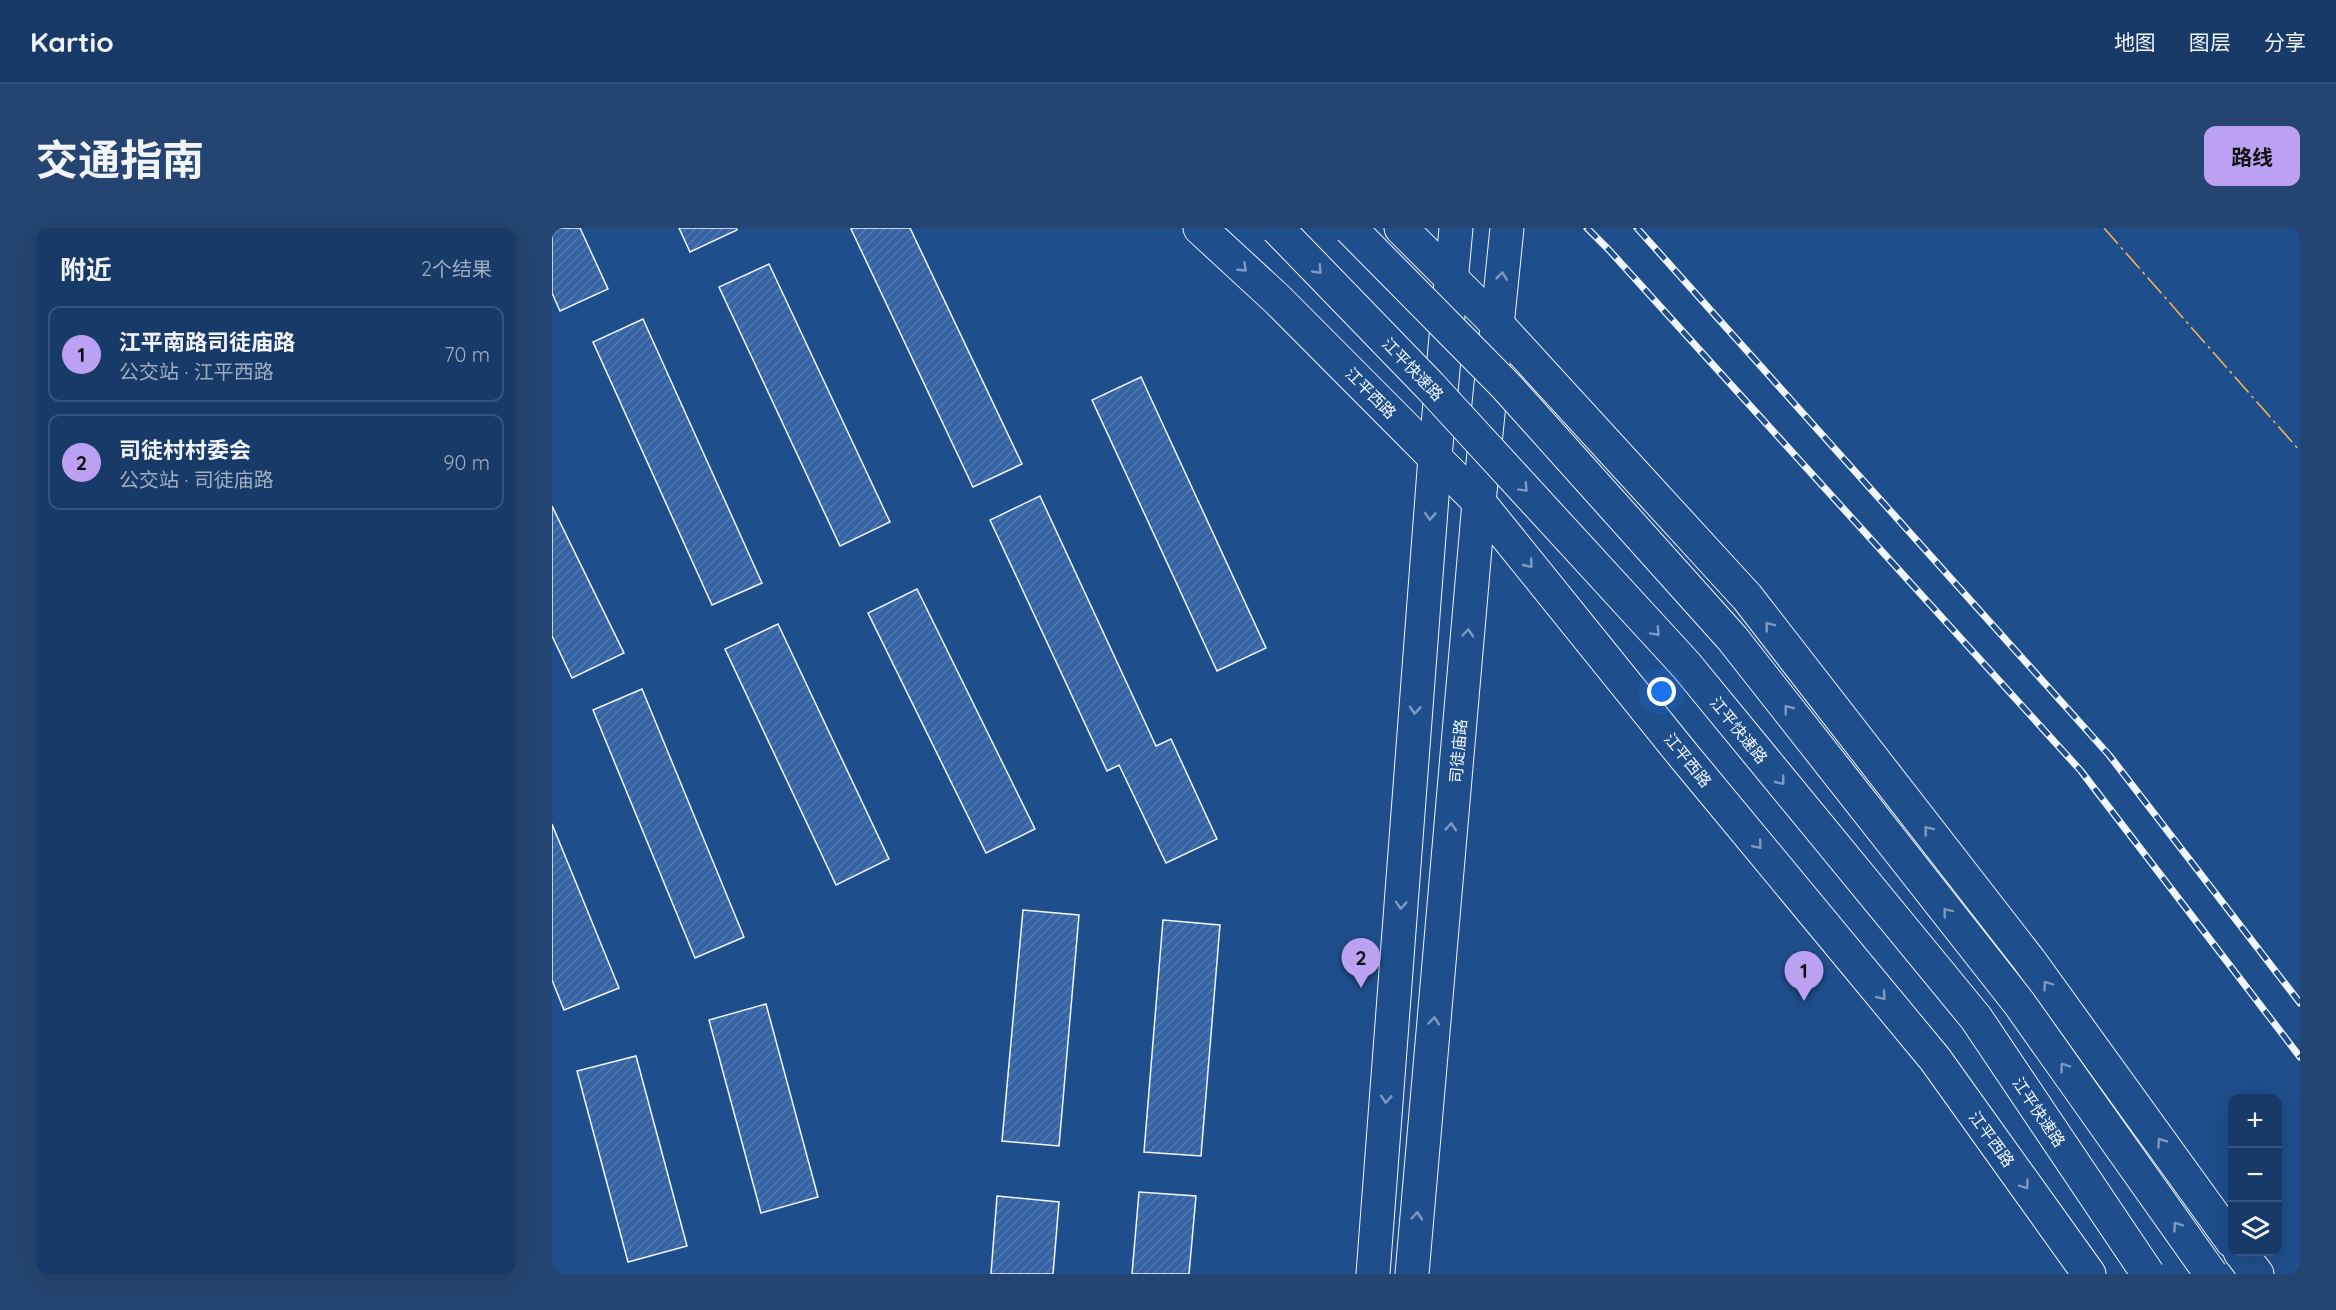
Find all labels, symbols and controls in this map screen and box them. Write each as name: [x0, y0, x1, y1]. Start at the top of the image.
text: Kartio: [30, 24, 114, 59]
text: 地图: [2114, 29, 2156, 55]
text: 图层: [2189, 29, 2231, 55]
text: 分享: [2264, 29, 2306, 55]
button: 路线: [2204, 126, 2300, 186]
text: 交通指南: [36, 133, 204, 186]
text: 附近: [60, 253, 112, 286]
text: 2个结果: [421, 256, 492, 281]
one-way arrow: [1236, 261, 1246, 272]
one-way arrow: [1311, 263, 1322, 274]
one-way arrow: [1496, 271, 1508, 280]
text: 江平南路司徒庙路: [119, 328, 295, 356]
street label: 江平快速路: [1378, 333, 1448, 405]
text: 1: [78, 342, 85, 367]
text: 70 m: [444, 342, 490, 367]
text: 公交站 · 江平西路: [119, 359, 274, 384]
street label: 江平西路: [1341, 363, 1401, 423]
text: 司徒村村委会: [119, 436, 251, 464]
text: 2: [76, 450, 87, 475]
text: 90 m: [443, 450, 490, 475]
text: 公交站 · 司徒庙路: [119, 467, 274, 492]
one-way arrow: [1517, 481, 1528, 492]
one-way arrow: [1424, 511, 1437, 520]
one-way arrow: [1522, 557, 1533, 568]
one-way arrow: [1766, 622, 1777, 633]
one-way arrow: [1649, 625, 1660, 636]
one-way arrow: [1461, 628, 1474, 637]
your location: [1647, 677, 1676, 706]
street label: 江平快速路: [1706, 693, 1772, 767]
one-way arrow: [1784, 704, 1795, 715]
one-way arrow: [1409, 706, 1422, 715]
street label: 司徒庙路: [1445, 718, 1471, 784]
street label: 江平西路: [1660, 729, 1716, 791]
one-way arrow: [1774, 774, 1785, 785]
one-way arrow: [1444, 823, 1457, 832]
one-way arrow: [1924, 826, 1935, 837]
one-way arrow: [1751, 839, 1762, 850]
one-way arrow: [1395, 900, 1408, 909]
one-way arrow: [1944, 907, 1955, 918]
pin: 2: [1342, 938, 1380, 988]
pin: 1: [1784, 952, 1824, 1001]
one-way arrow: [2043, 980, 2054, 991]
one-way arrow: [1875, 989, 1886, 1000]
one-way arrow: [1427, 1017, 1440, 1026]
one-way arrow: [2061, 1063, 2072, 1074]
street label: 江平快速路: [2008, 1073, 2070, 1151]
map controls: [2228, 1094, 2282, 1256]
button: +: [2228, 1094, 2282, 1148]
one-way arrow: [1380, 1095, 1393, 1104]
street label: 江平西路: [1965, 1107, 2019, 1171]
one-way arrow: [2157, 1138, 2168, 1149]
button: −: [2228, 1148, 2282, 1202]
one-way arrow: [2018, 1178, 2029, 1189]
button: layers: [2228, 1202, 2282, 1256]
one-way arrow: [1410, 1211, 1423, 1220]
one-way arrow: [2173, 1222, 2184, 1233]

